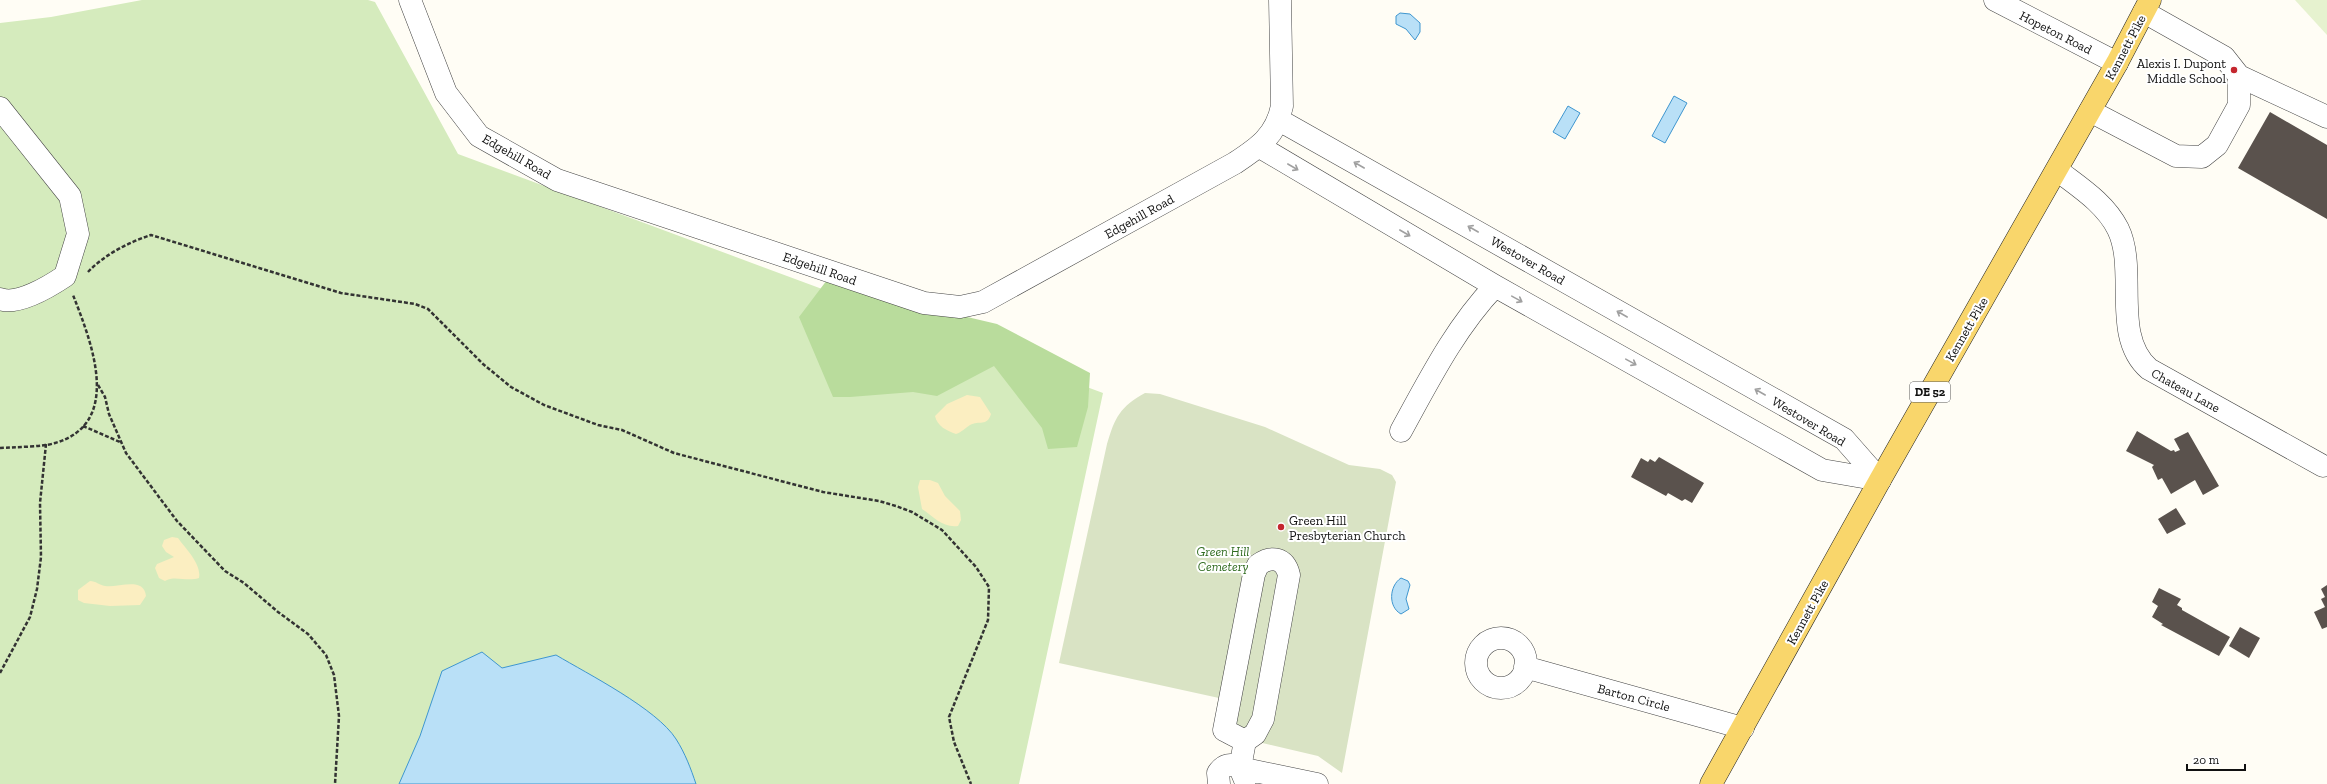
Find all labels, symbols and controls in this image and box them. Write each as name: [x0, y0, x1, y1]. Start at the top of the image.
street label: Hopeton Road: [2017, 8, 2095, 57]
street label: Kennett Pike: [2102, 12, 2149, 82]
place label: Alexis I. Dupont Middle School: [2137, 56, 2227, 86]
marker: Alexis I. Dupont Middle School: [2229, 65, 2239, 75]
street label: Edgehill Road: [480, 131, 554, 182]
one-way arrow: [1354, 161, 1366, 168]
one-way arrow: [1287, 164, 1299, 172]
street label: Edgehill Road: [1102, 191, 1176, 242]
one-way arrow: [1467, 225, 1479, 233]
one-way arrow: [1399, 229, 1410, 237]
street label: Westover Road: [1488, 233, 1568, 288]
street label: Edgehill Road: [781, 249, 859, 288]
one-way arrow: [1511, 295, 1523, 303]
street label: Kennett Pike: [1942, 295, 1991, 364]
one-way arrow: [1616, 309, 1628, 317]
one-way arrow: [1625, 359, 1637, 367]
street label: Chateau Lane: [2149, 365, 2223, 416]
road number: DE 52: [1910, 382, 1950, 402]
one-way arrow: [1754, 387, 1766, 395]
street label: Westover Road: [1769, 394, 1848, 449]
place label: Green Hill Presbyterian Church: [1289, 513, 1406, 543]
marker: Green Hill Presbyterian Church: [1276, 522, 1286, 532]
park label: Green Hill Cemetery: [1197, 544, 1249, 574]
street label: Kennett Pike: [1784, 577, 1831, 647]
street label: Barton Circle: [1596, 681, 1672, 714]
scale bar: [2187, 746, 2245, 772]
text: 20 m: [2193, 753, 2220, 767]

